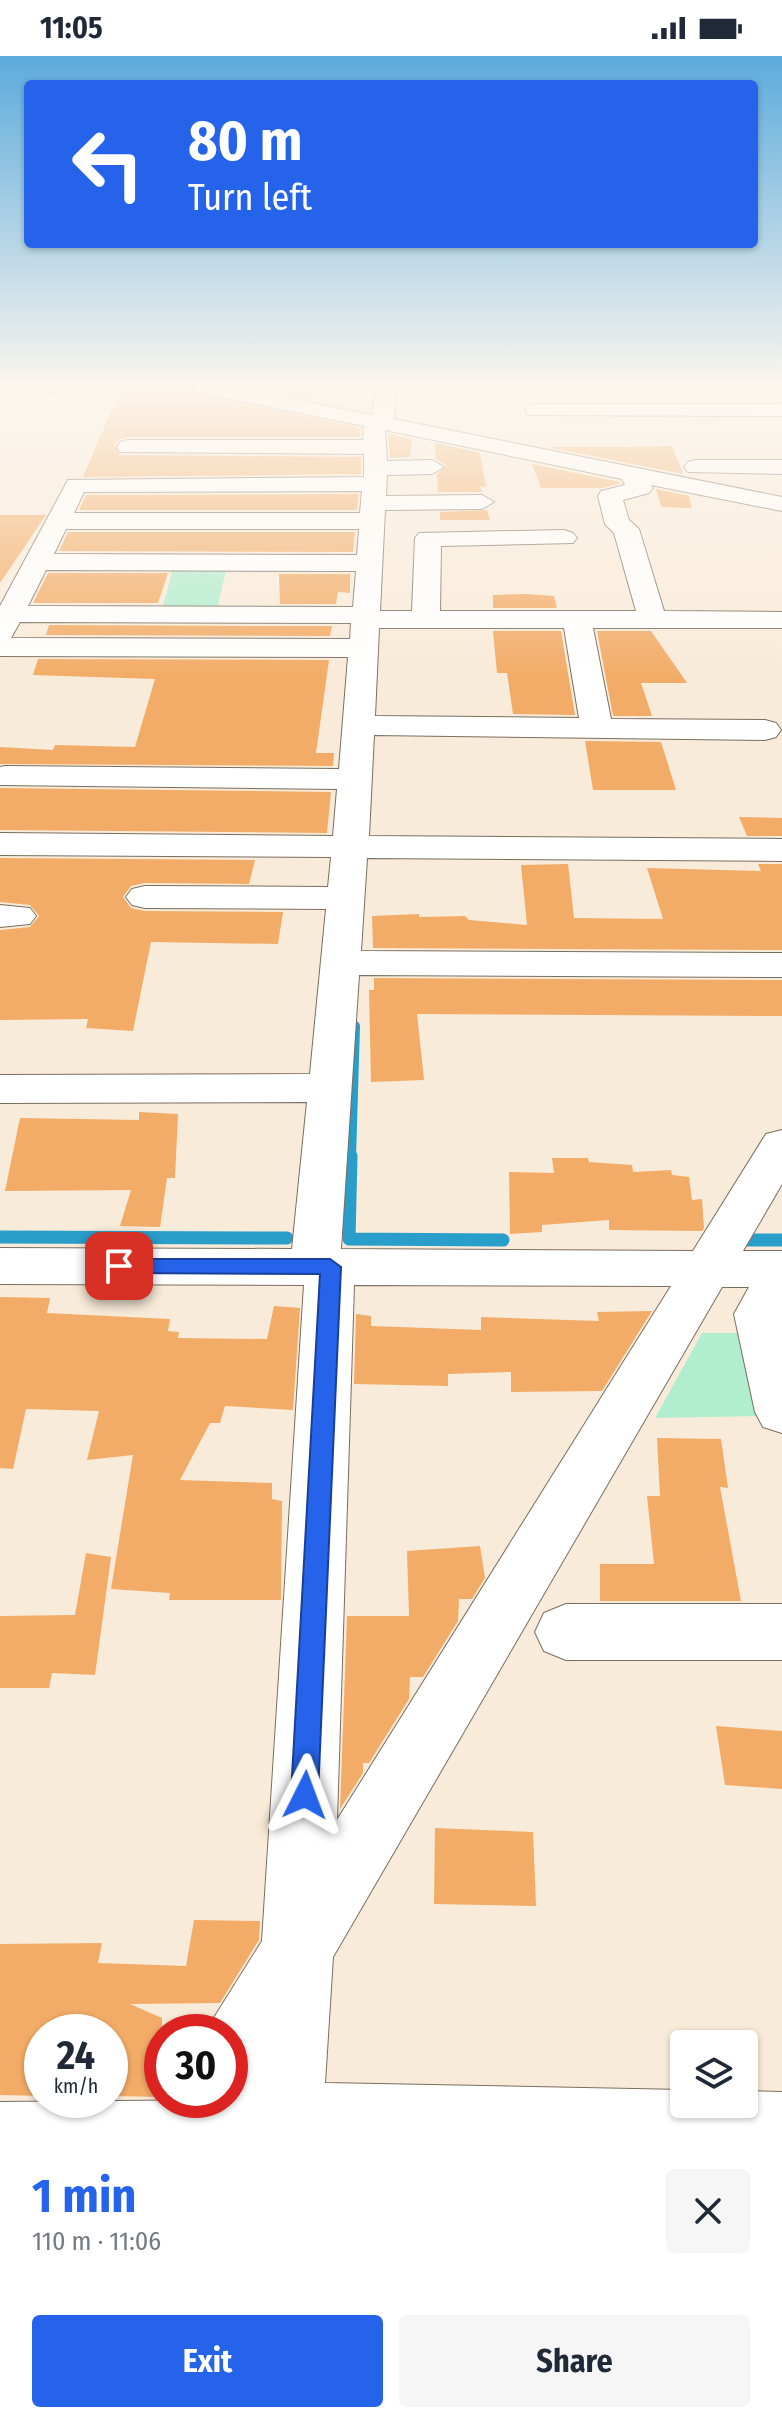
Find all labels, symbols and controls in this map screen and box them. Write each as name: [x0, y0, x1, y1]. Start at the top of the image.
text: 11:05: [40, 10, 103, 46]
text: 80 m: [188, 108, 303, 175]
icon: left: [56, 112, 160, 216]
text: Turn left: [188, 176, 312, 220]
pin: [85, 1232, 153, 1300]
icon: arrive: [97, 1244, 141, 1288]
position arrow: [263, 1753, 347, 1837]
speed limit sign: 30: [144, 2014, 248, 2118]
map controls: [670, 2030, 758, 2118]
button: layers: [670, 2030, 758, 2118]
text: 24: [57, 2032, 95, 2080]
text: km/h: [54, 2074, 98, 2098]
text: 1 min: [32, 2167, 137, 2225]
button: close: [666, 2169, 750, 2253]
text: 110 m · 11:06: [32, 2226, 161, 2257]
button: Exit: [32, 2315, 383, 2407]
button: Share: [399, 2315, 750, 2407]

